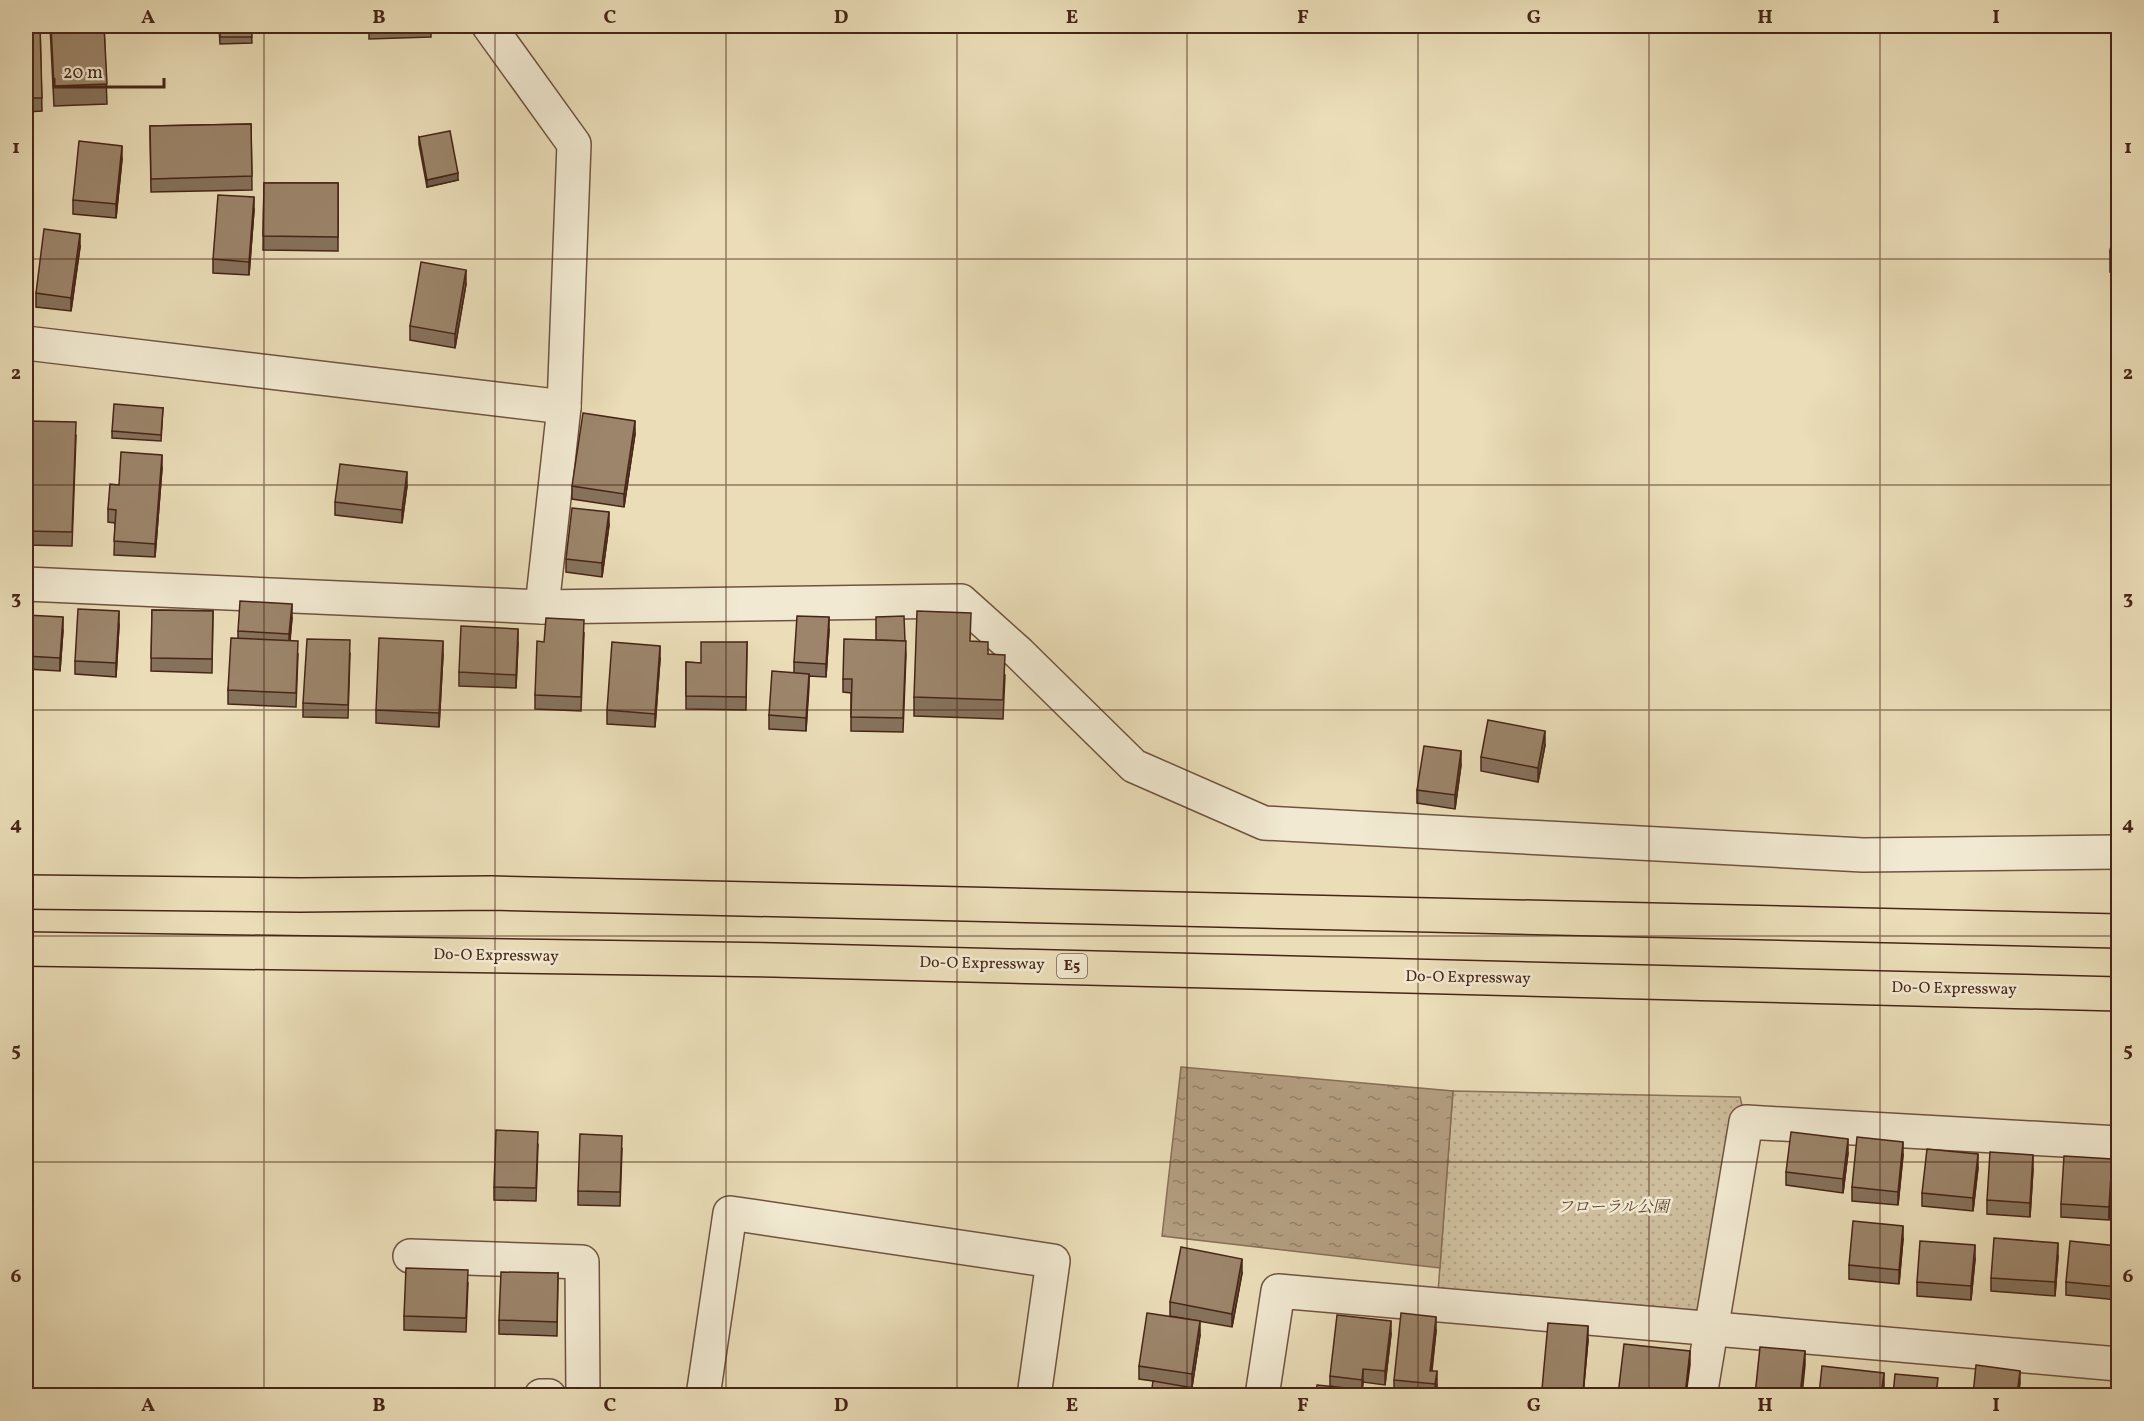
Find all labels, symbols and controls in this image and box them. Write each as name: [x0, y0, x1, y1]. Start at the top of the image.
text: A: [141, 4, 155, 32]
text: B: [372, 4, 386, 32]
text: C: [604, 4, 617, 32]
text: D: [834, 4, 848, 32]
text: E: [1066, 4, 1078, 32]
text: F: [1297, 4, 1309, 32]
text: G: [1527, 4, 1541, 32]
text: H: [1757, 4, 1773, 32]
text: I: [1992, 4, 2000, 32]
scale bar: [54, 51, 164, 89]
text: 20 m: [63, 61, 103, 86]
text: 1: [12, 134, 20, 162]
text: 1: [2124, 134, 2132, 162]
text: 2: [11, 360, 21, 388]
text: 2: [2123, 360, 2133, 388]
text: 3: [11, 585, 21, 613]
text: 3: [2123, 585, 2133, 613]
text: 4: [10, 811, 22, 839]
text: 4: [2122, 811, 2134, 839]
street label: Do-O Expressway: [433, 944, 559, 968]
street label: Do-O Expressway: [919, 952, 1045, 976]
road number: E5: [1057, 954, 1087, 978]
street label: Do-O Expressway: [1405, 966, 1531, 990]
street label: Do-O Expressway: [1891, 977, 2017, 1001]
text: 5: [11, 1037, 21, 1065]
text: 5: [2123, 1037, 2133, 1065]
park label: フローラル公園: [1557, 1197, 1672, 1219]
text: 6: [11, 1263, 22, 1291]
text: 6: [2123, 1263, 2134, 1291]
text: A: [141, 1392, 155, 1420]
text: B: [372, 1392, 386, 1420]
text: C: [604, 1392, 617, 1420]
text: D: [834, 1392, 848, 1420]
text: E: [1066, 1392, 1078, 1420]
text: F: [1297, 1392, 1309, 1420]
text: G: [1527, 1392, 1541, 1420]
text: H: [1757, 1392, 1773, 1420]
text: I: [1992, 1392, 2000, 1420]

